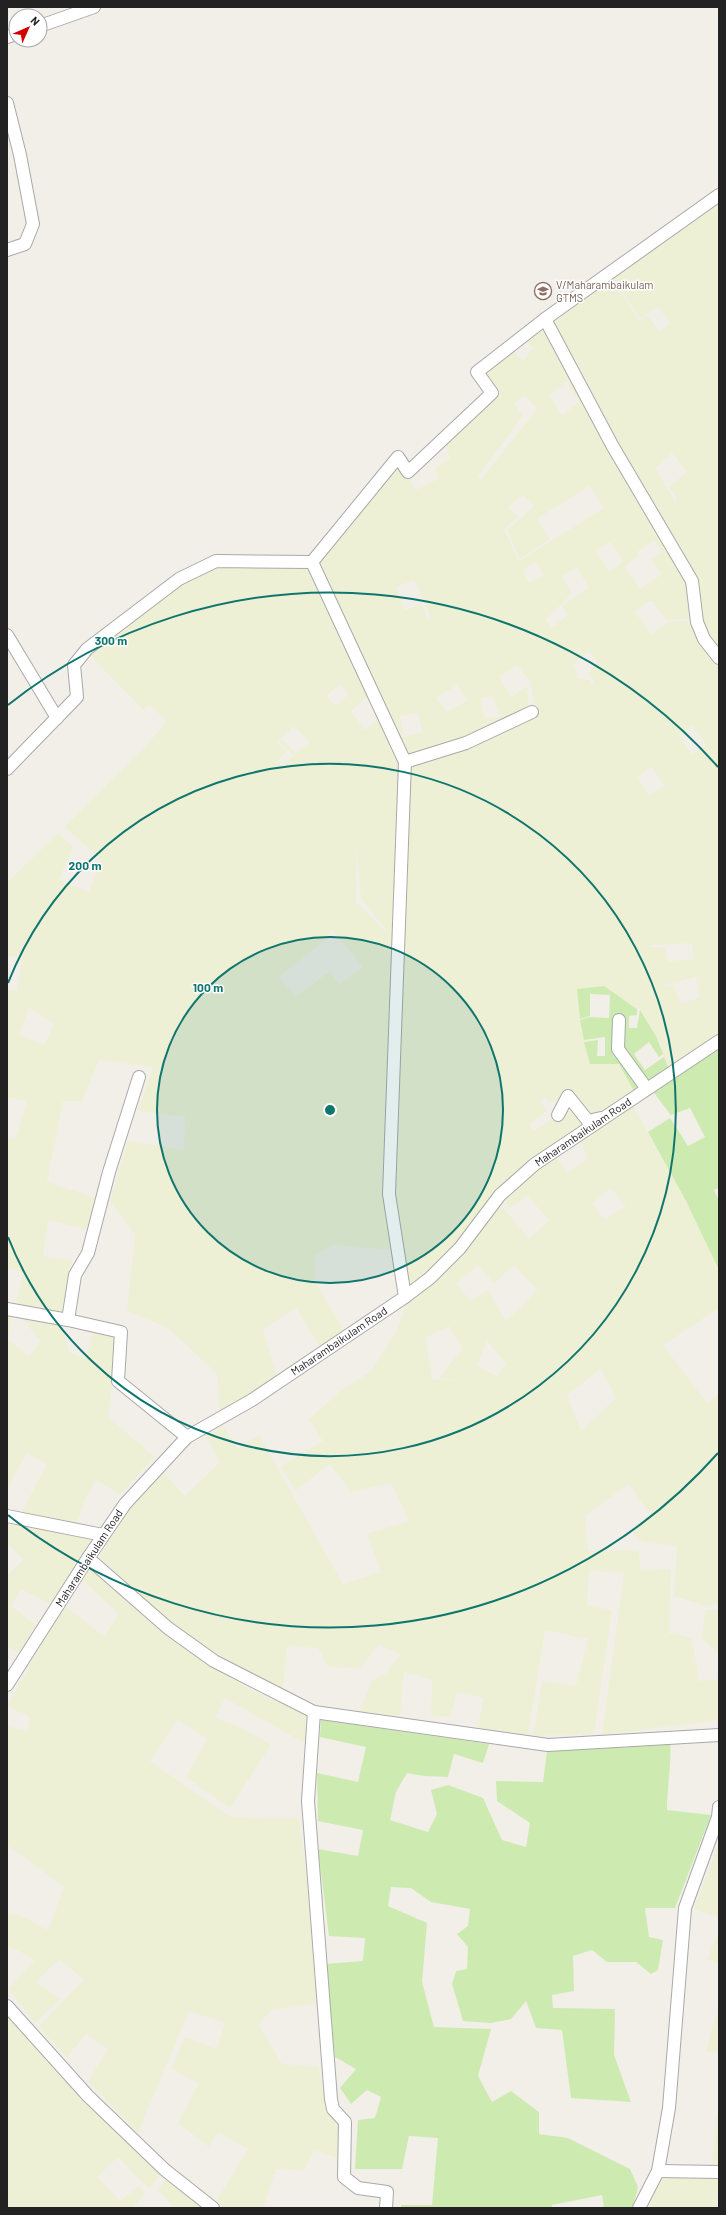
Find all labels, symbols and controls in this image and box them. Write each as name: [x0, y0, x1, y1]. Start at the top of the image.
north arrow: [8, 8, 48, 48]
text: N: [28, 13, 43, 28]
place label: V/Maharambaikulam GTMS: [556, 278, 653, 304]
school or university icon: V/Maharambaikulam GTMS: [533, 281, 553, 301]
text: 300 m: [95, 633, 127, 647]
text: 200 m: [69, 858, 101, 872]
text: 100 m: [193, 980, 223, 994]
street label: Maharambaikulam Road: [532, 1095, 633, 1169]
centre of rings: [323, 1103, 337, 1117]
street label: Maharambaikulam Road: [288, 1304, 389, 1378]
street label: Maharambaikulam Road: [52, 1507, 125, 1609]

